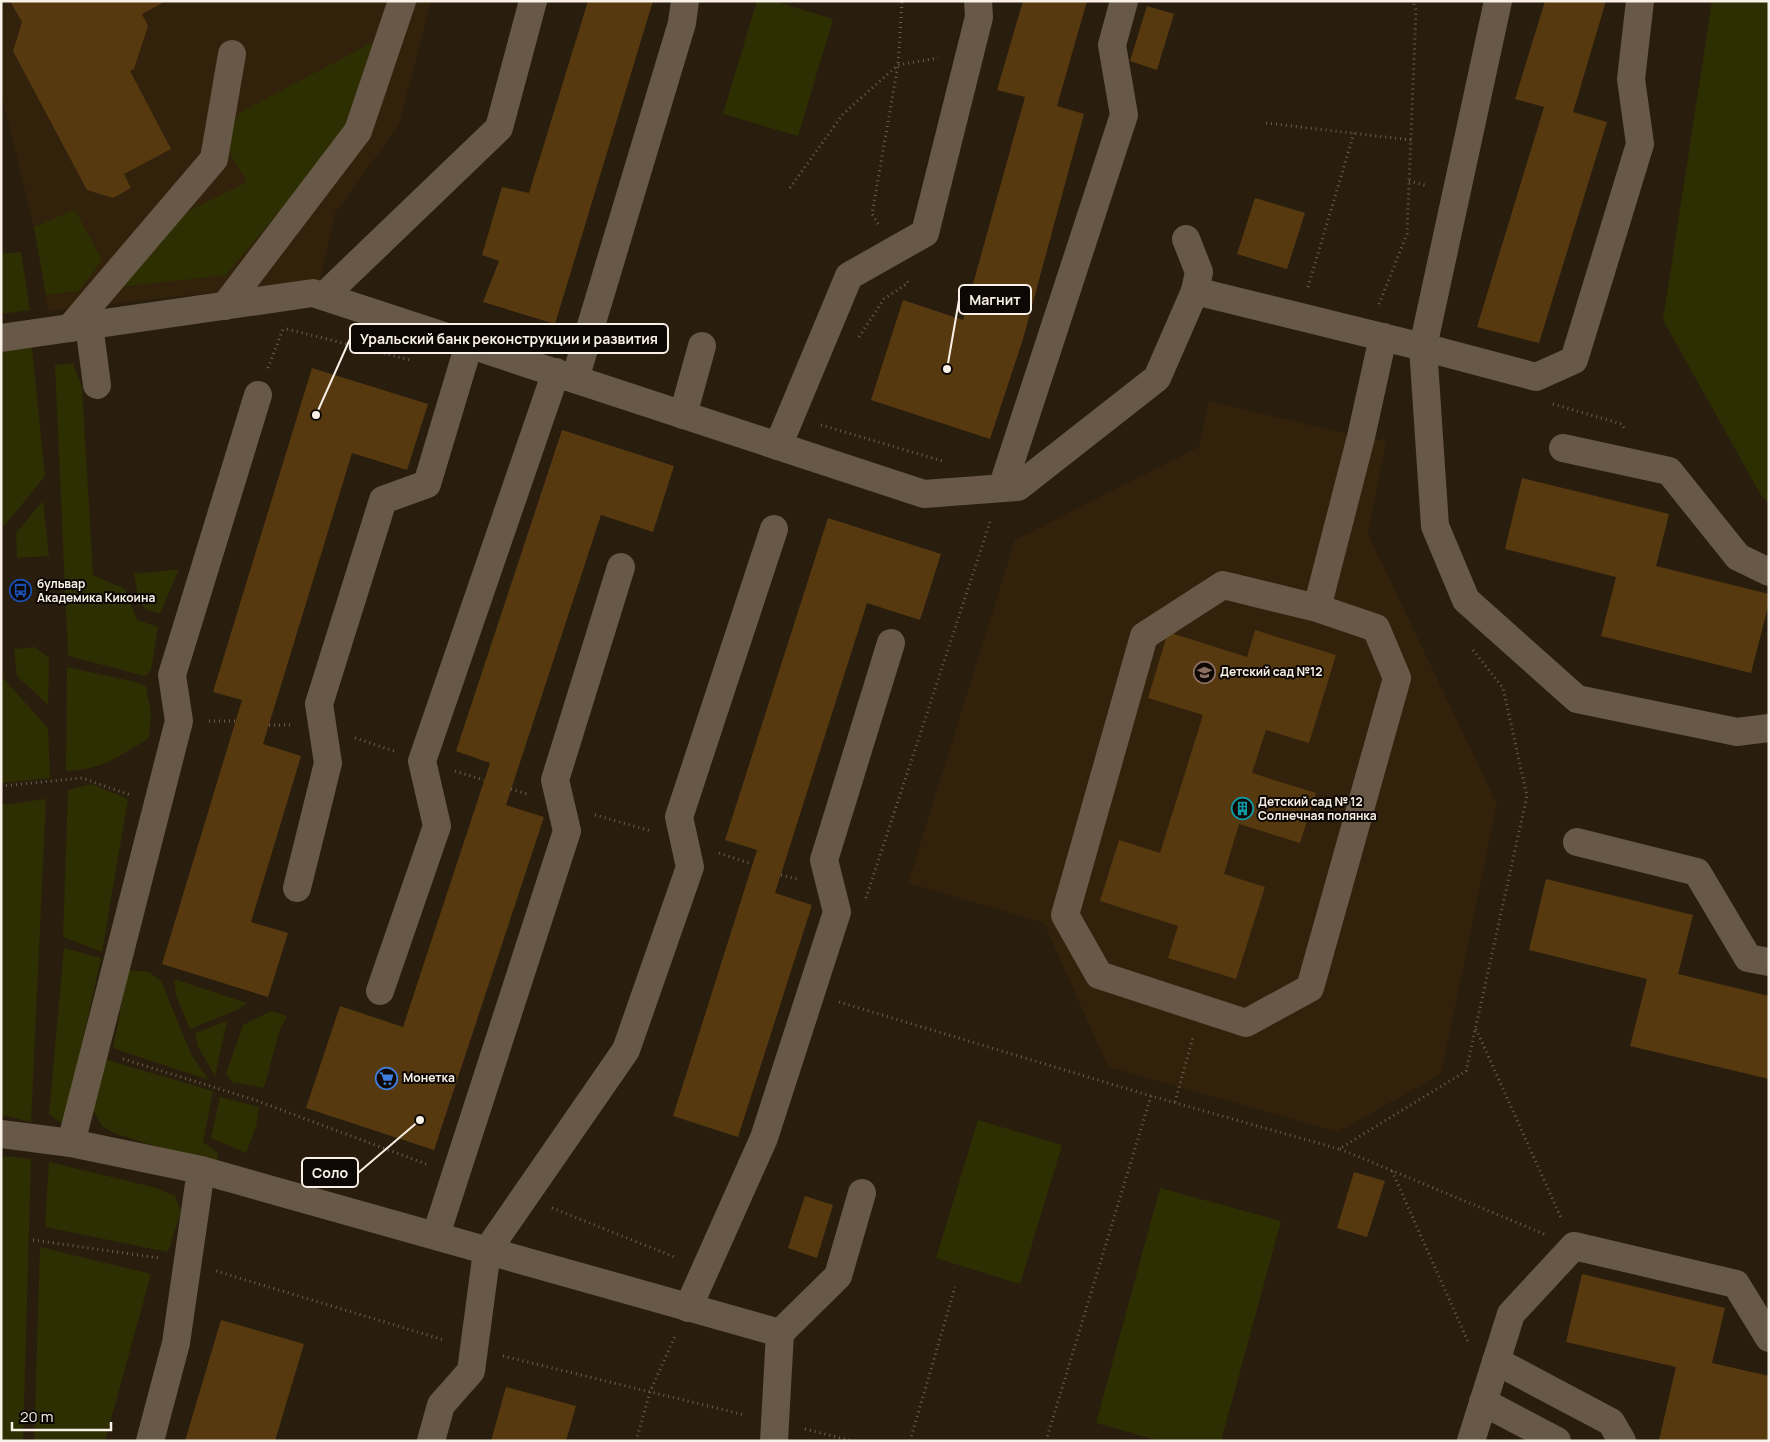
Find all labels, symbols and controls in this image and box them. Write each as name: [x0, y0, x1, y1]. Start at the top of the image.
callout: Магнит: [959, 285, 1031, 314]
text: Магнит: [969, 290, 1021, 309]
callout: Уральский банк реконструкции и развития: [350, 324, 668, 353]
text: Уральский банк реконструкции и развития: [360, 329, 658, 348]
place label: бульвар Академика Кикоина: [37, 575, 155, 606]
bus stop icon: бульвар Академика Кикоина: [9, 579, 33, 603]
school or university icon: Детский сад №12: [1192, 660, 1216, 684]
place label: Детский сад №12: [1220, 663, 1322, 680]
place label: Детский сад № 12 Солнечная полянка: [1258, 793, 1377, 824]
building icon: Детский сад № 12 Солнечная полянка: [1230, 797, 1254, 821]
supermarket icon: Монетка: [375, 1066, 399, 1090]
place label: Монетка: [403, 1069, 455, 1086]
callout: Соло: [302, 1158, 358, 1187]
text: Соло: [312, 1163, 348, 1182]
scale bar: [12, 1400, 111, 1432]
text: 20 m: [20, 1406, 53, 1427]

